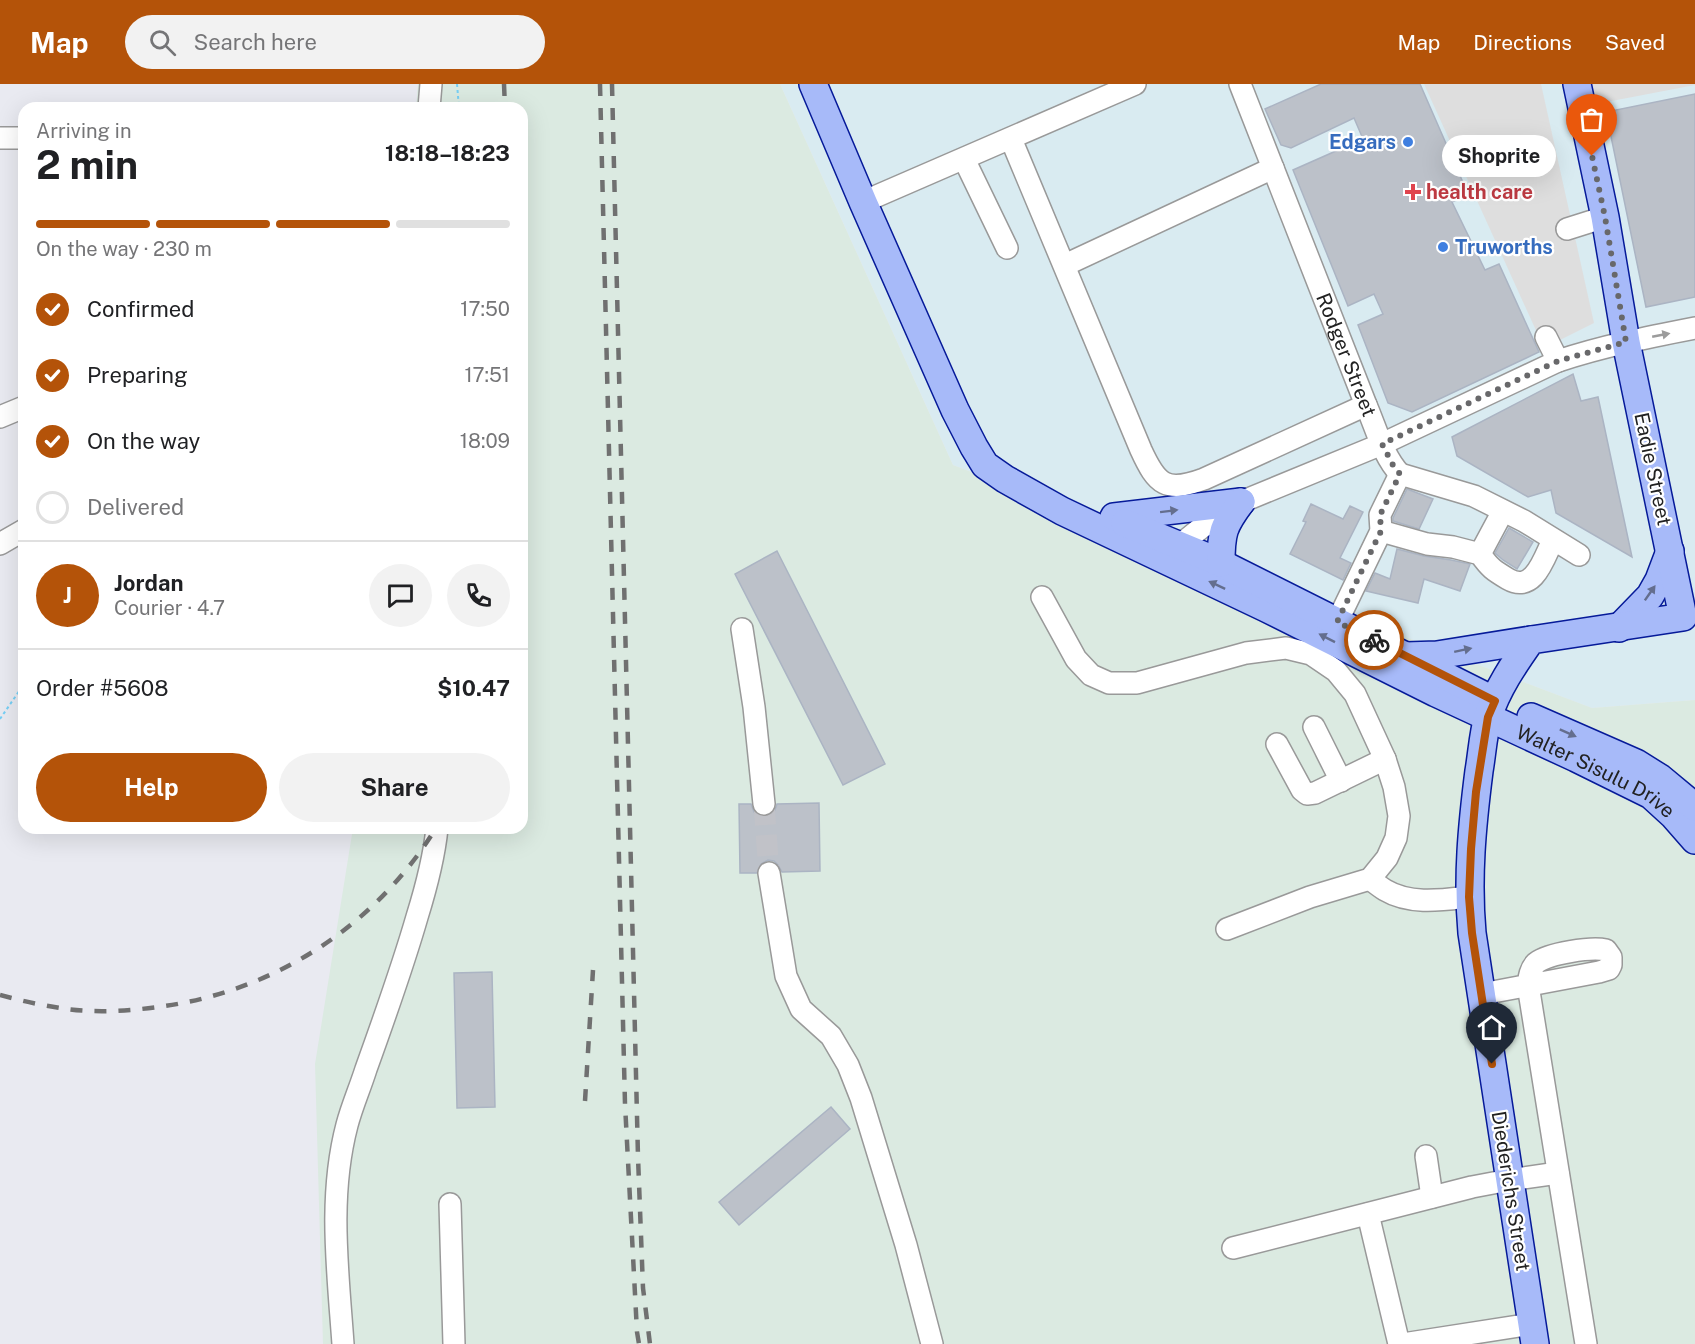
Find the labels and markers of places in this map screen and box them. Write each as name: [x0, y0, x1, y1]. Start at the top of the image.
pin: [1566, 94, 1617, 156]
place label: Edgars: [1329, 130, 1396, 154]
marker: Edgars: [1401, 135, 1415, 149]
callout: Shoprite: [1442, 135, 1556, 177]
place label: health care: [1426, 180, 1533, 204]
marker: health care: [1404, 183, 1422, 201]
place label: Truworths: [1455, 235, 1553, 259]
marker: Truworths: [1436, 240, 1450, 254]
pin: [1466, 1002, 1517, 1064]

